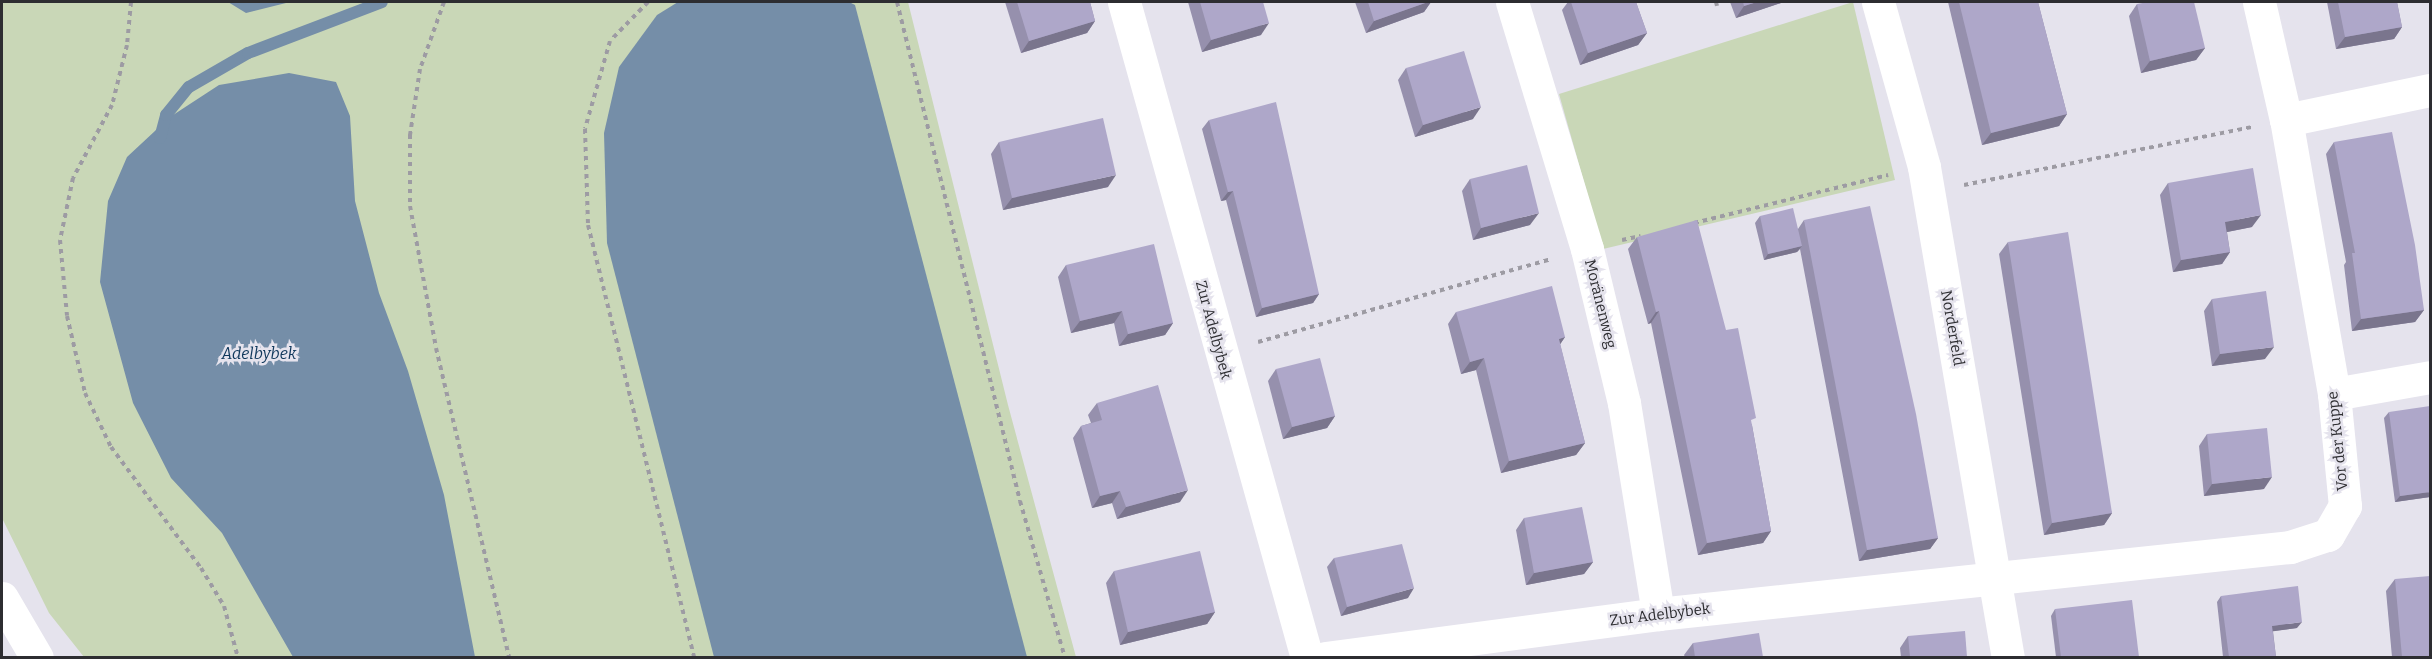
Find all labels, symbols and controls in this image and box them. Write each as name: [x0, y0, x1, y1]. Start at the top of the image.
street label: Moränenweg: [1580, 258, 1620, 350]
street label: Zur Adelbybek: [1191, 279, 1235, 381]
street label: Norderfeld: [1936, 289, 1968, 367]
water label: Adelbybek: [221, 344, 297, 364]
street label: Vor der Kuppe: [2324, 390, 2352, 492]
street label: Zur Adelbybek: [1609, 600, 1711, 630]

